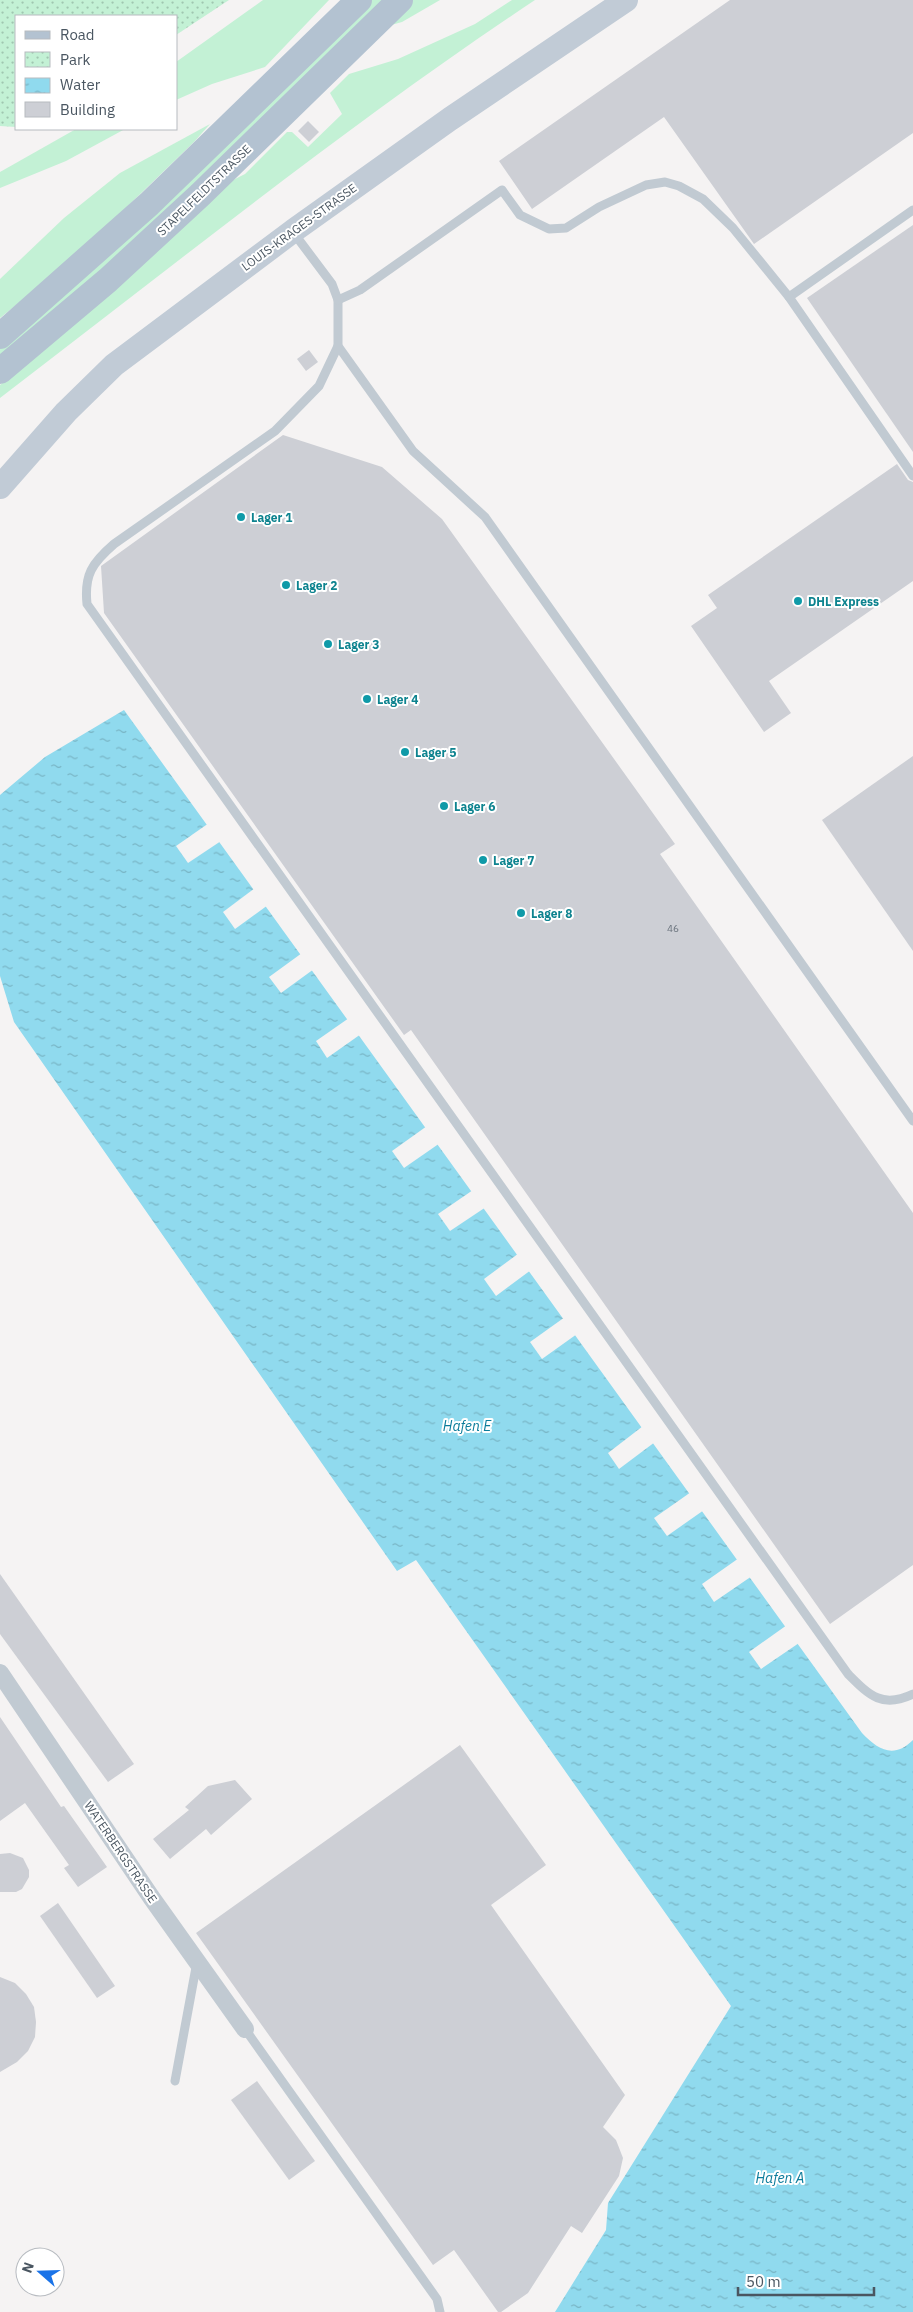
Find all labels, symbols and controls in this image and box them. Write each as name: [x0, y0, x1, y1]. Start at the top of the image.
legend: [15, 15, 178, 130]
text: Road: [60, 25, 95, 44]
text: Park: [60, 50, 90, 69]
text: Water: [60, 75, 101, 94]
text: Building: [60, 100, 115, 119]
street label: STAPELFELDTSTRASSE: [154, 141, 254, 239]
street label: LOUIS-KRAGES-STRASSE: [239, 180, 359, 274]
place label: Lager 1: [251, 510, 292, 525]
marker: Lager 1: [235, 511, 247, 523]
place label: Lager 2: [296, 578, 337, 593]
marker: Lager 2: [280, 579, 292, 591]
place label: DHL Express: [808, 594, 879, 609]
marker: DHL Express: [792, 595, 804, 607]
place label: Lager 3: [338, 637, 379, 652]
marker: Lager 3: [322, 638, 334, 650]
place label: Lager 4: [377, 692, 418, 707]
marker: Lager 4: [361, 693, 373, 705]
place label: Lager 5: [415, 745, 456, 760]
marker: Lager 5: [399, 746, 411, 758]
place label: Lager 6: [454, 799, 495, 814]
marker: Lager 6: [438, 800, 450, 812]
place label: Lager 7: [493, 853, 534, 868]
marker: Lager 7: [477, 854, 489, 866]
place label: Lager 8: [531, 906, 572, 921]
marker: Lager 8: [515, 907, 527, 919]
house number: 46: [667, 922, 679, 935]
water label: Hafen E: [443, 1417, 492, 1435]
street label: WATERBERGSTRASSE: [81, 1798, 161, 1906]
water label: Hafen A: [755, 2169, 805, 2187]
north arrow: [15, 2247, 65, 2297]
text: N: [18, 2260, 38, 2275]
scale bar: [738, 2264, 874, 2296]
text: 50 m: [746, 2272, 781, 2291]

